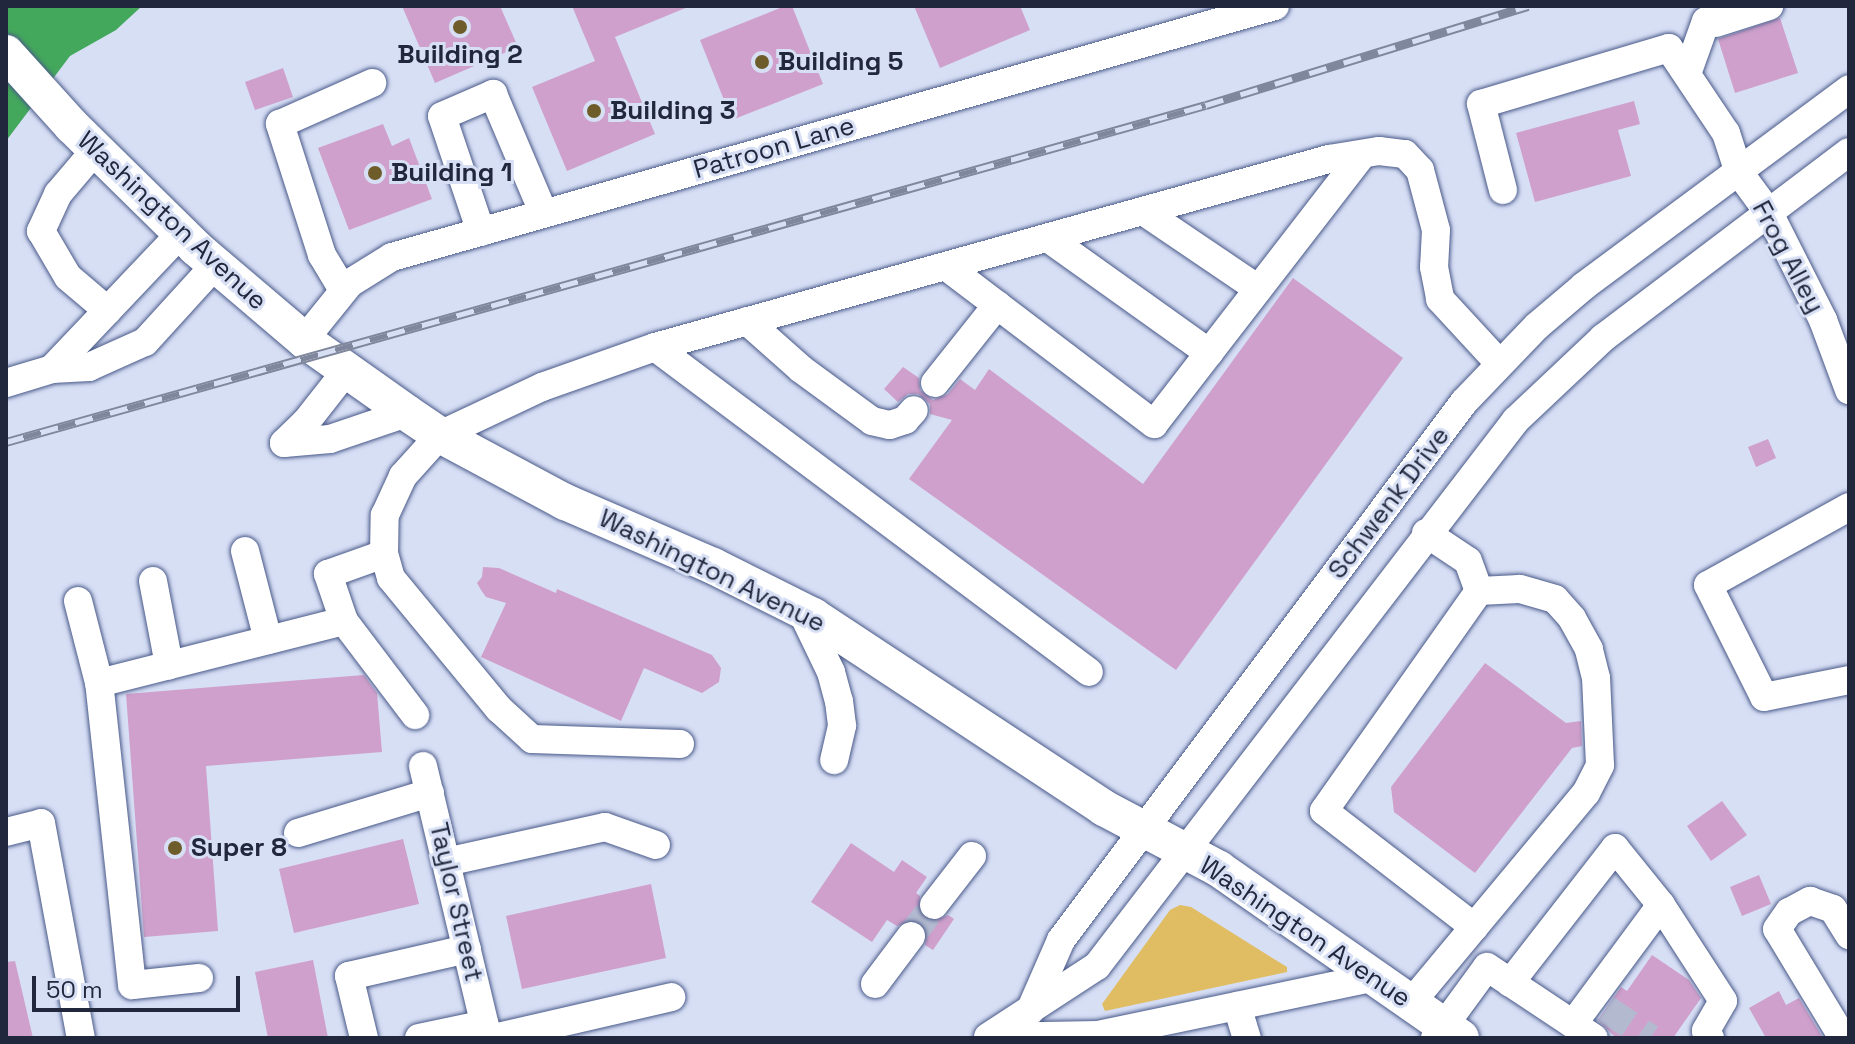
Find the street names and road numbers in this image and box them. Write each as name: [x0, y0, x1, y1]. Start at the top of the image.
street label: Patroon Lane: [690, 110, 858, 186]
street label: Washington Avenue: [71, 125, 273, 317]
street label: Frog Alley: [1745, 195, 1831, 319]
street label: Schwenk Drive: [1322, 421, 1456, 585]
street label: Washington Avenue: [594, 503, 830, 639]
street label: Taylor Street: [423, 820, 489, 984]
street label: Washington Avenue: [1193, 850, 1417, 1014]

